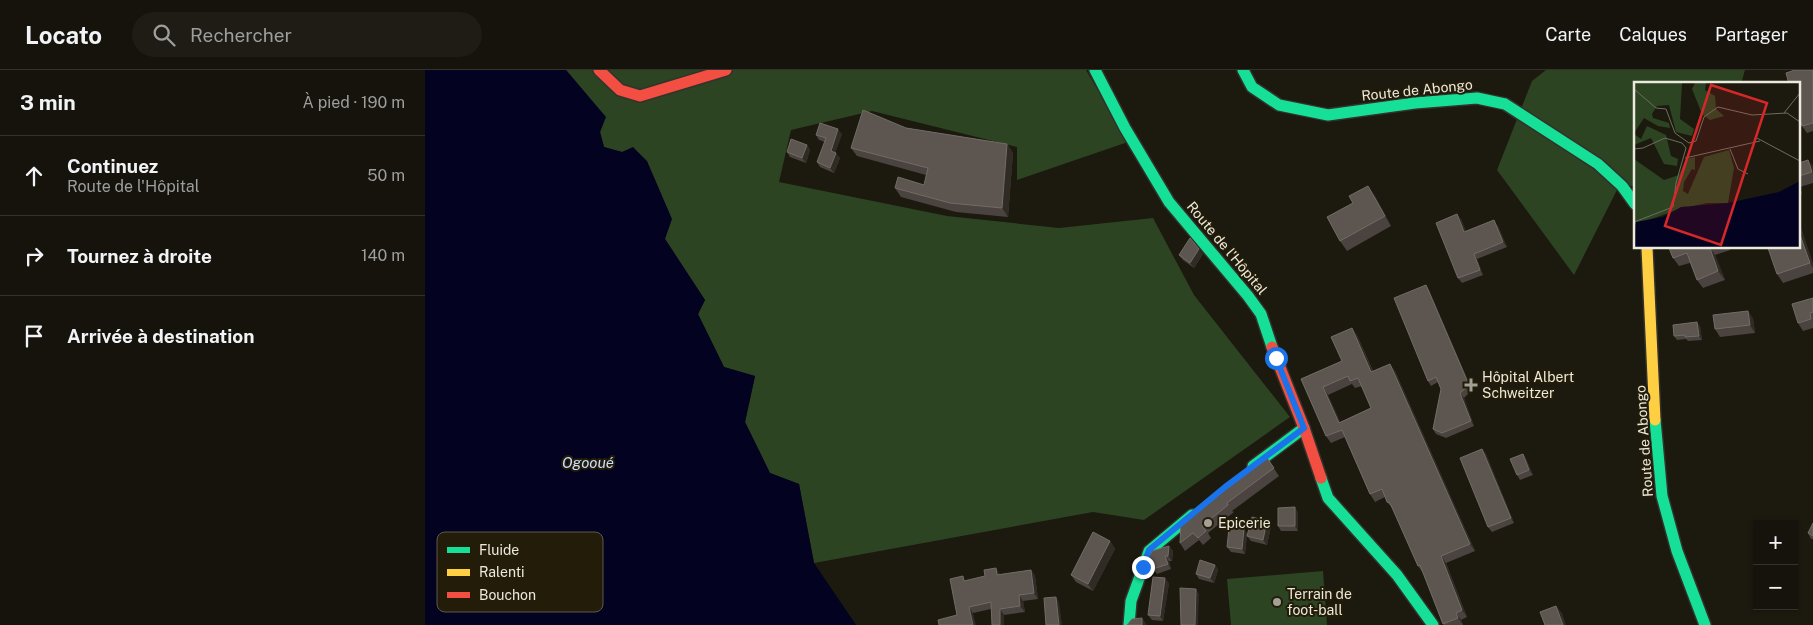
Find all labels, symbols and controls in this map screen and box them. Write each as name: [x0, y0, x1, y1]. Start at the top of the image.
search box: [132, 12, 482, 57]
text: Locato: [25, 21, 102, 49]
icon: search: [150, 21, 178, 49]
text: Rechercher: [190, 24, 292, 46]
text: Carte: [1545, 24, 1591, 45]
text: Calques: [1619, 24, 1687, 45]
text: Partager: [1715, 24, 1788, 45]
street label: Route de Abongo: [1361, 76, 1474, 104]
inset map: [1634, 82, 1801, 249]
text: 3 min: [20, 90, 76, 115]
text: À pied · 190 m: [302, 93, 405, 112]
text: Continuez: [67, 155, 158, 177]
icon: ahead: [20, 162, 48, 190]
text: 50 m: [367, 166, 405, 185]
text: Route de l'Hôpital: [67, 177, 200, 196]
street label: Route de l'Hôpital: [1184, 198, 1270, 298]
icon: right: [20, 242, 48, 270]
text: Tournez à droite: [67, 245, 212, 267]
text: 140 m: [361, 246, 405, 265]
icon: arrive: [20, 322, 48, 350]
text: Arrivée à destination: [67, 325, 255, 347]
route start: [1265, 347, 1288, 370]
place label: Hôpital Albert Schweitzer: [1482, 369, 1574, 401]
marker: Hôpital Albert Schweitzer: [1464, 378, 1478, 392]
street label: Route de Abongo: [1632, 385, 1656, 497]
water label: Ogooué: [562, 454, 614, 471]
place label: Epicerie: [1218, 515, 1271, 531]
marker: Epicerie: [1202, 517, 1214, 529]
map controls: [1753, 520, 1798, 610]
button: +: [1753, 520, 1798, 565]
legend: [437, 532, 603, 612]
text: Fluide: [479, 542, 519, 558]
route end: [1132, 556, 1155, 579]
text: Ralenti: [479, 564, 525, 580]
button: −: [1753, 565, 1798, 610]
place label: Terrain de foot-ball: [1287, 586, 1352, 618]
text: Bouchon: [479, 587, 536, 603]
marker: Terrain de foot-ball: [1271, 596, 1283, 608]

